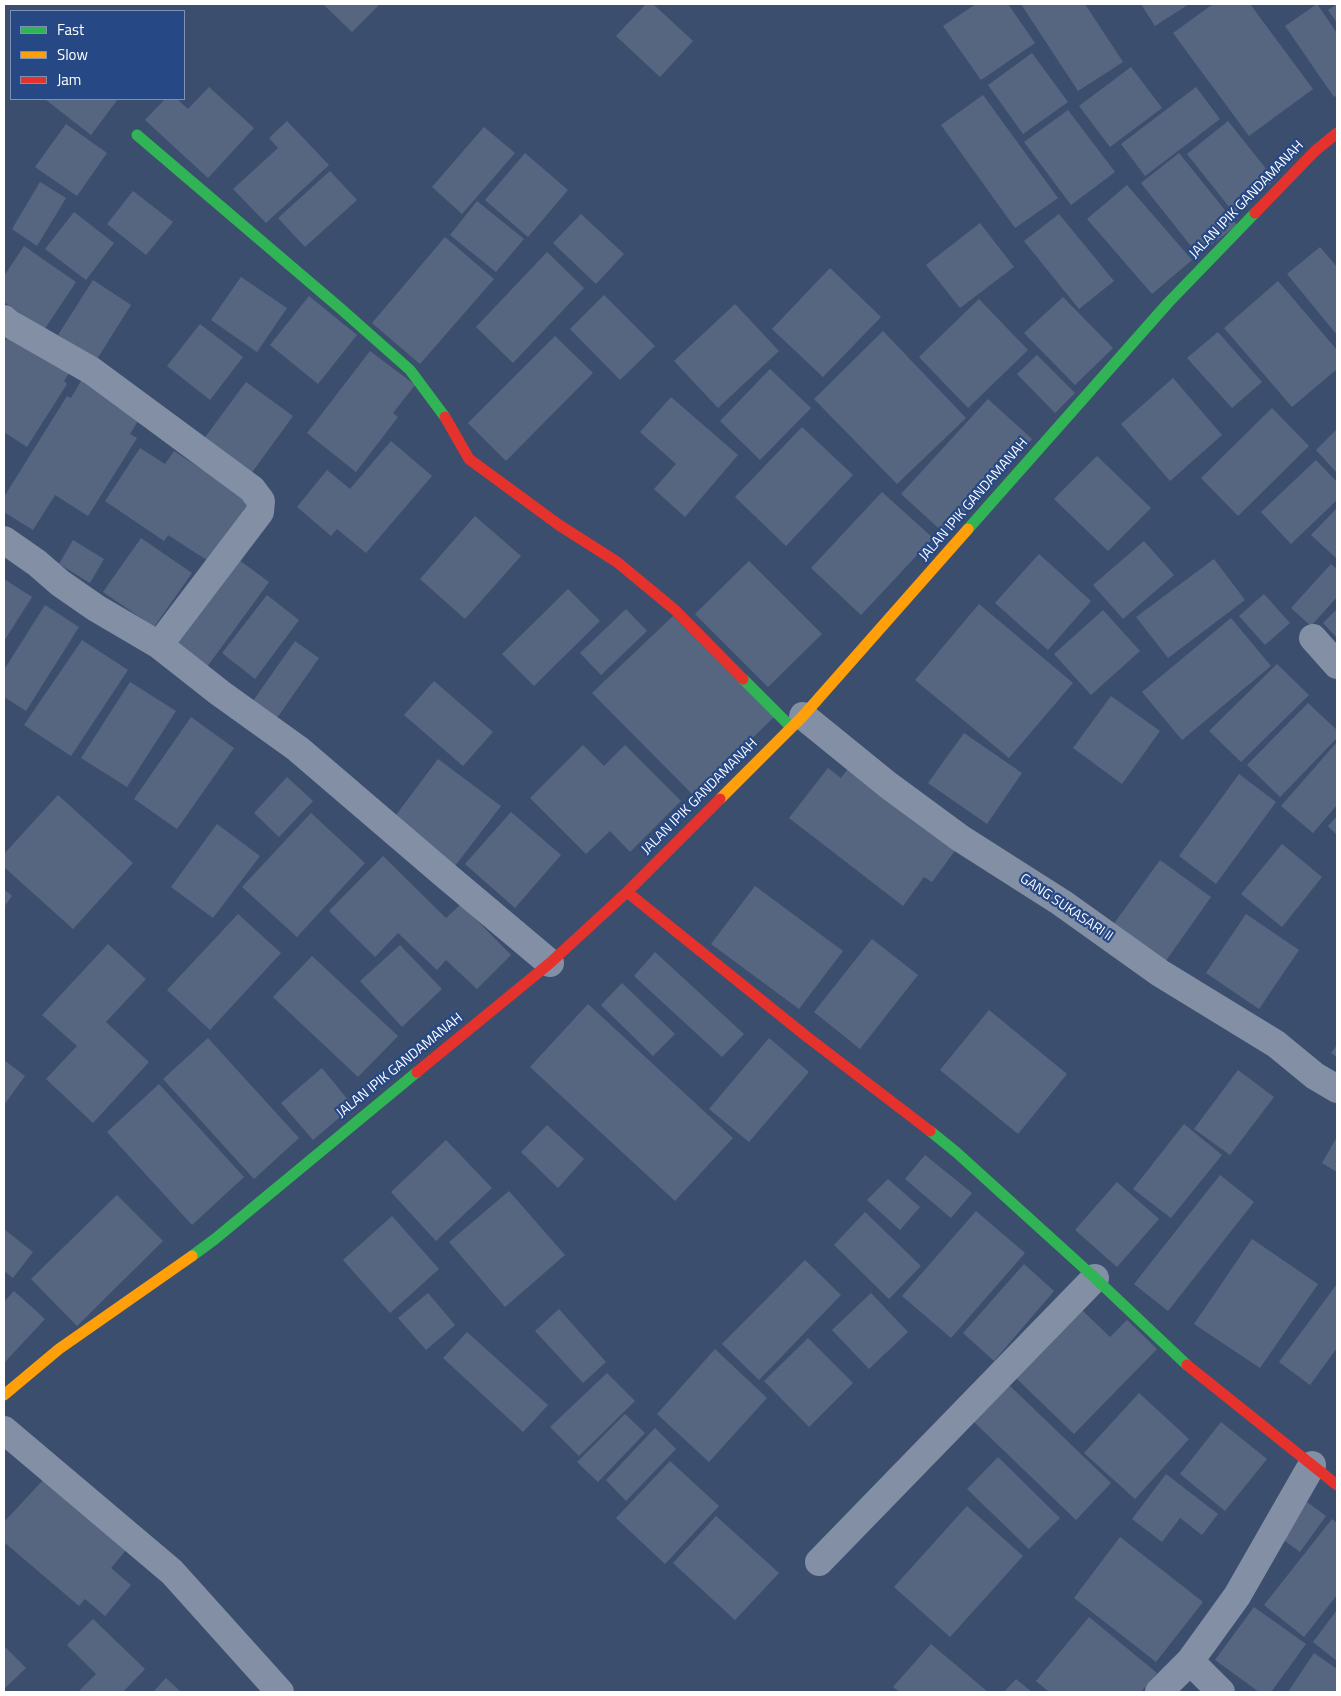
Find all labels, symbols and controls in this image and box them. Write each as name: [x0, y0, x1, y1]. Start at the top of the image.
legend: [10, 10, 185, 100]
text: Fast: [57, 18, 84, 41]
text: Slow: [57, 43, 88, 66]
text: Jam: [57, 68, 81, 91]
street label: JALAN IPIK GANDAMANAH: [1186, 138, 1308, 262]
street label: JALAN IPIK GANDAMANAH: [916, 435, 1032, 565]
street label: JALAN IPIK GANDAMANAH: [638, 735, 762, 859]
street label: GANG SUKASARI II: [1016, 871, 1116, 945]
street label: JALAN IPIK GANDAMANAH: [334, 1010, 466, 1122]

